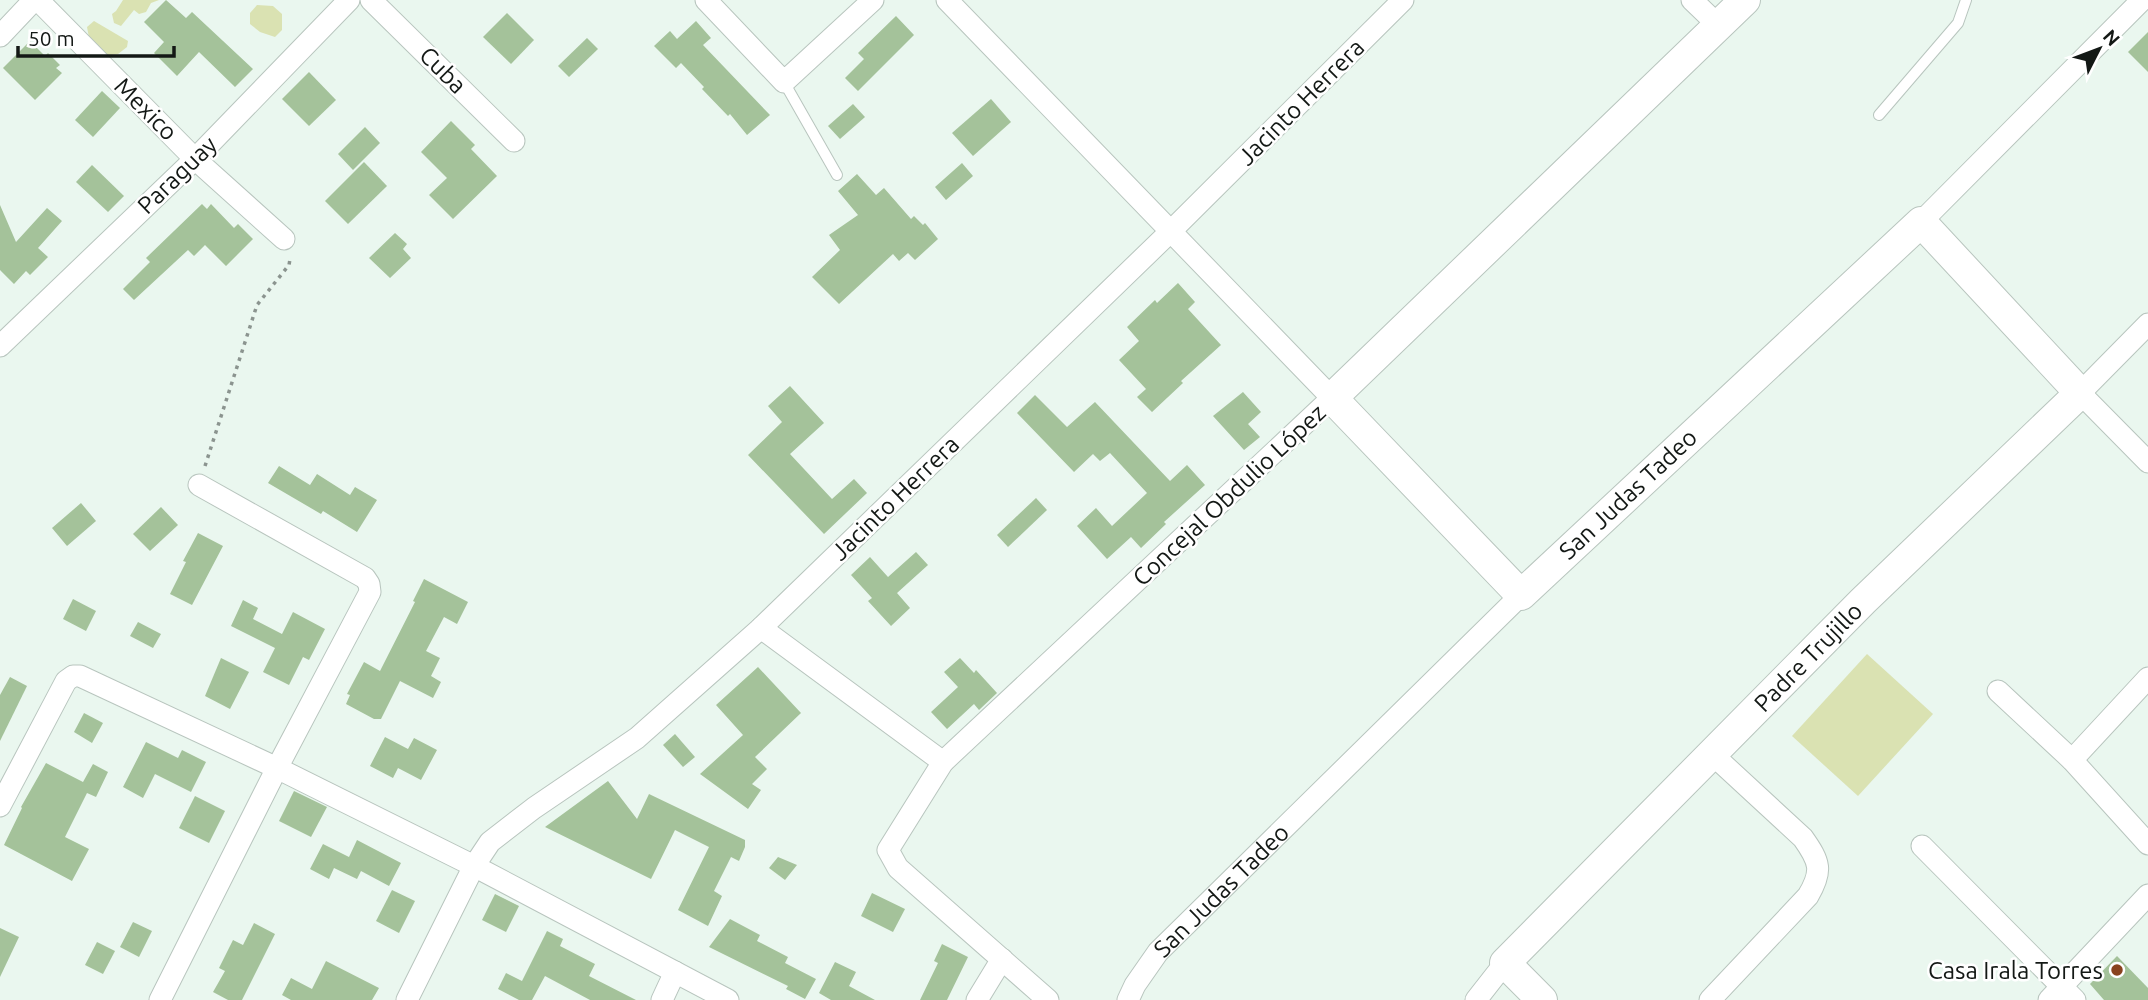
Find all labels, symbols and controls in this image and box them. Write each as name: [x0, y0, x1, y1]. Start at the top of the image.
scale bar: [18, 14, 173, 58]
north arrow: [2064, 14, 2134, 84]
text: N: [2099, 25, 2125, 50]
text: 50 m: [28, 26, 75, 50]
street label: Jacinto Herrera: [1233, 34, 1369, 170]
street label: Cuba: [414, 41, 472, 99]
street label: Mexico: [109, 72, 183, 146]
street label: Paraguay: [132, 131, 222, 219]
street label: Concejal Obdulio López: [1127, 399, 1331, 591]
street label: San Judas Tadeo: [1554, 423, 1702, 565]
street label: Jacinto Herrera: [826, 430, 964, 566]
street label: Padre Trujillo: [1748, 597, 1867, 717]
street label: San Judas Tadeo: [1148, 818, 1294, 962]
place label: Casa Irala Torres: [1928, 957, 2103, 984]
marker: Casa Irala Torres: [2109, 962, 2125, 978]

